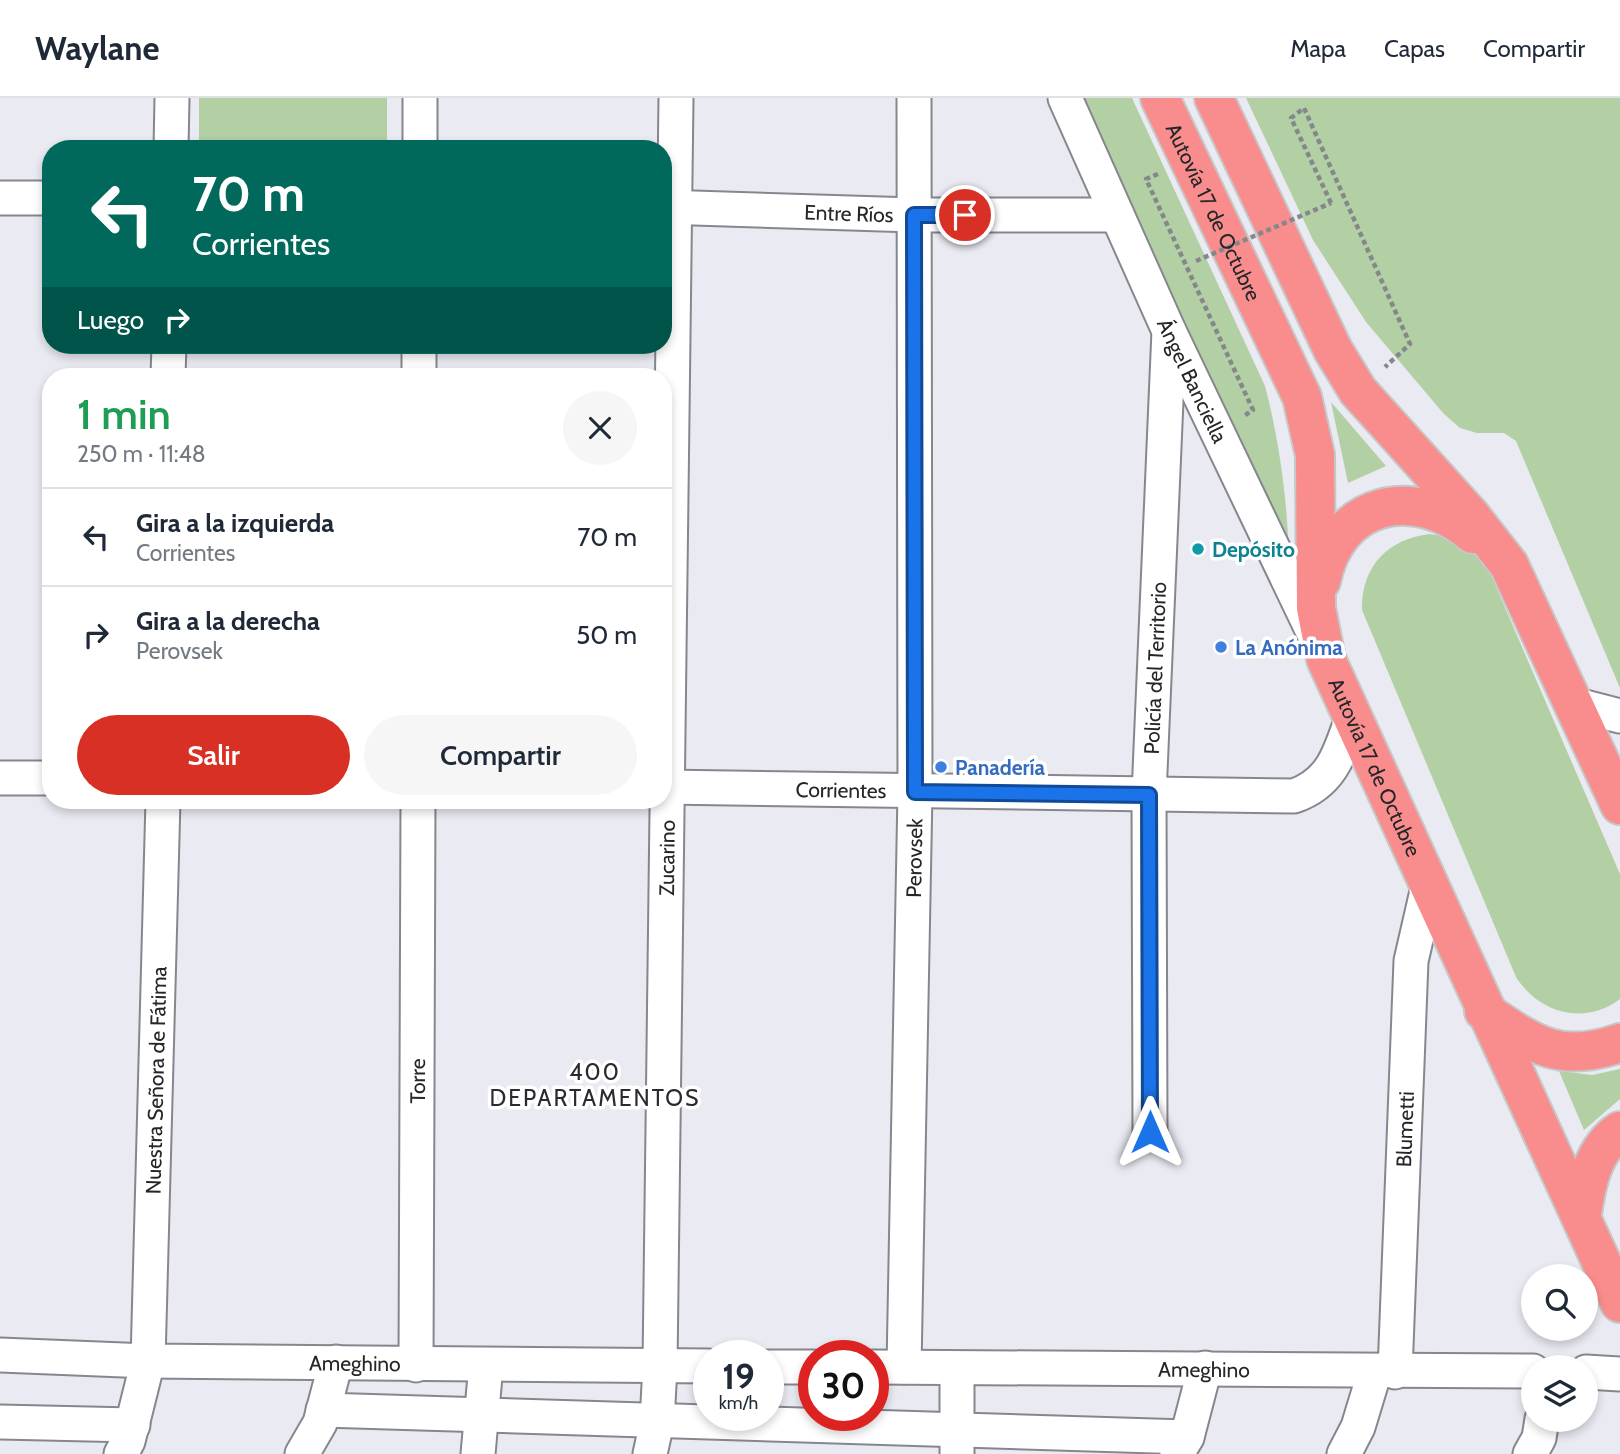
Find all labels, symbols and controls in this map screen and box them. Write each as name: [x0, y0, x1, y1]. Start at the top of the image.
text: Waylane: [35, 28, 159, 68]
text: Mapa: [1290, 34, 1346, 63]
text: Capas: [1384, 34, 1445, 63]
text: Compartir: [1483, 34, 1585, 63]
street label: Autovía 17 de Octubre: [1161, 119, 1267, 305]
text: 70 m: [192, 164, 305, 223]
icon: left: [77, 168, 168, 259]
pin: [935, 185, 995, 245]
icon: arrive: [946, 196, 984, 234]
street label: Entre Ríos: [804, 199, 894, 227]
text: Corrientes: [192, 224, 330, 263]
icon: right: [158, 301, 196, 339]
text: Luego: [77, 304, 144, 336]
street label: Ángel Banciella: [1152, 314, 1233, 447]
text: 1 min: [77, 388, 171, 440]
button: close: [563, 391, 637, 465]
text: 250 m · 11:48: [77, 440, 206, 468]
text: Gira a la izquierda: [136, 507, 334, 539]
icon: left: [77, 518, 115, 556]
text: 70 m: [577, 521, 637, 553]
place label: Depósito: [1212, 537, 1295, 562]
text: Corrientes: [136, 539, 235, 567]
marker: Depósito: [1190, 541, 1206, 557]
street label: Policía del Territorio: [1138, 581, 1171, 755]
text: Gira a la derecha: [136, 605, 320, 637]
icon: right: [77, 616, 115, 654]
text: 50 m: [576, 619, 637, 651]
place label: La Anónima: [1235, 635, 1343, 660]
text: Perovsek: [136, 637, 223, 665]
marker: La Anónima: [1213, 639, 1229, 655]
street label: Autovía 17 de Octubre: [1324, 674, 1427, 860]
button: Salir: [77, 715, 350, 795]
button: Compartir: [364, 715, 637, 795]
place label: Panadería: [955, 755, 1046, 780]
marker: Panadería: [933, 759, 949, 775]
street label: Corrientes: [795, 776, 887, 803]
street label: Perovsek: [900, 818, 927, 898]
street label: Zucarino: [653, 820, 679, 896]
street label: Nuestra Señora de Fátima: [140, 966, 171, 1195]
street label: Torre: [404, 1058, 430, 1103]
district label: 400 DEPARTAMENTOS: [490, 1058, 700, 1112]
street label: Blumetti: [1390, 1091, 1418, 1168]
position arrow: [1113, 1095, 1187, 1169]
map controls: [1521, 1264, 1598, 1432]
button: search: [1521, 1264, 1598, 1341]
speed limit sign: 30: [798, 1340, 889, 1431]
street label: Ameghino: [309, 1350, 401, 1376]
text: 19: [722, 1355, 755, 1398]
button: layers: [1521, 1355, 1598, 1432]
street label: Ameghino: [1158, 1356, 1250, 1382]
text: km/h: [719, 1392, 758, 1414]

